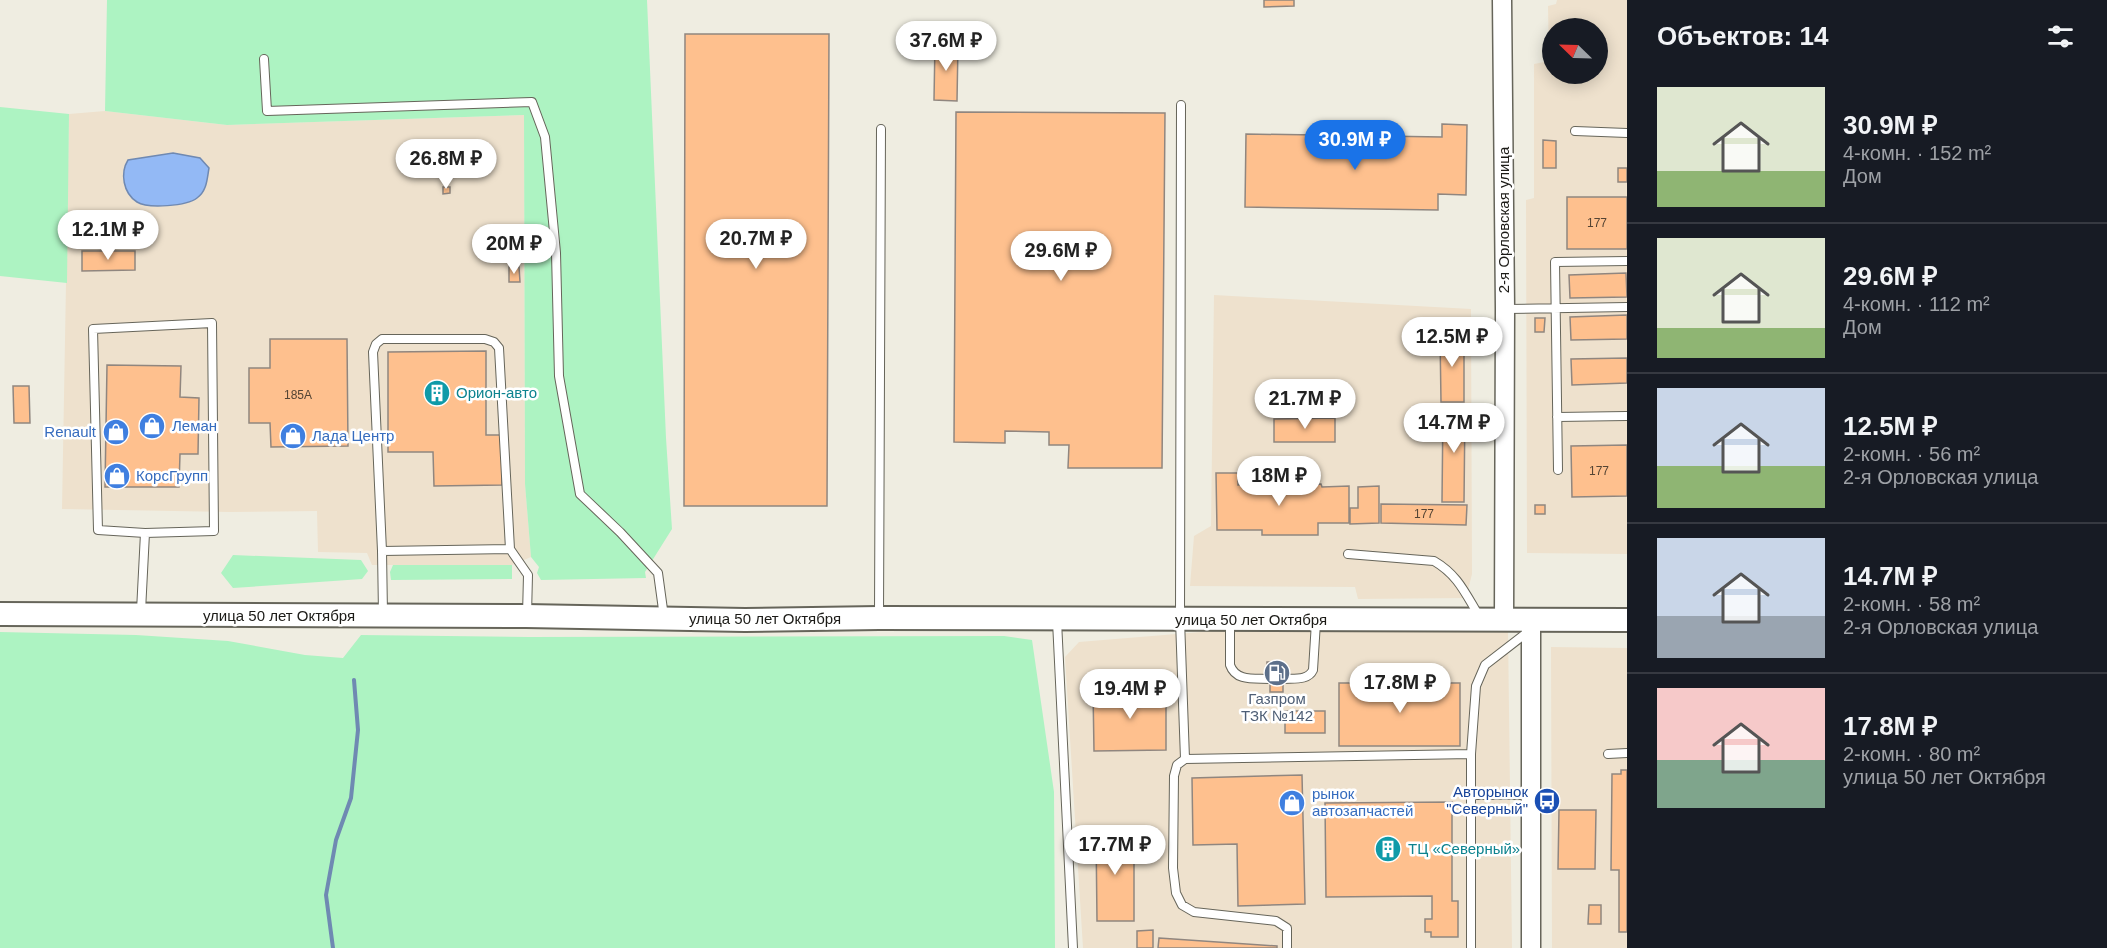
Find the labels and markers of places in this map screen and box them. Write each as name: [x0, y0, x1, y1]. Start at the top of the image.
pin: 37.6M ₽: [891, 21, 1001, 72]
pin: 30.9M ₽: [1300, 120, 1410, 171]
pin: 26.8M ₽: [391, 139, 501, 190]
pin: 12.1M ₽: [53, 210, 163, 261]
pin: 20.7M ₽: [701, 219, 811, 270]
pin: 20M ₽: [472, 224, 556, 275]
pin: 29.6M ₽: [1006, 231, 1116, 282]
pin: 12.5M ₽: [1397, 317, 1507, 368]
building icon: Орион-авто: [422, 378, 452, 408]
pin: 21.7M ₽: [1250, 379, 1360, 430]
place label: Орион-авто: [456, 384, 537, 401]
pin: 14.7M ₽: [1399, 403, 1509, 454]
shop icon: Леман: [137, 411, 167, 441]
shop icon: Renault: [101, 417, 131, 447]
place label: Леман: [172, 417, 217, 434]
shop icon: Лада Центр: [278, 421, 308, 451]
place label: Renault: [44, 423, 97, 440]
place label: Лада Центр: [312, 427, 394, 444]
pin: 18M ₽: [1237, 456, 1321, 507]
shop icon: КорсГрупп: [102, 461, 132, 491]
place label: КорсГрупп: [136, 467, 208, 484]
fuel station icon: Газпром ТЗК №142: [1262, 658, 1292, 688]
pin: 17.8M ₽: [1345, 663, 1455, 714]
pin: 19.4M ₽: [1075, 669, 1185, 720]
place label: Газпром ТЗК №142: [1241, 690, 1313, 724]
place label: Авторынок "Северный": [1446, 783, 1528, 817]
place label: рынок автозапчастей: [1312, 785, 1413, 819]
bus stop icon: Авторынок "Северный": [1532, 786, 1562, 816]
shop icon: рынок автозапчастей: [1277, 788, 1307, 818]
pin: 17.7M ₽: [1060, 825, 1170, 876]
building icon: ТЦ «Северный»: [1373, 834, 1403, 864]
place label: ТЦ «Северный»: [1408, 840, 1520, 857]

